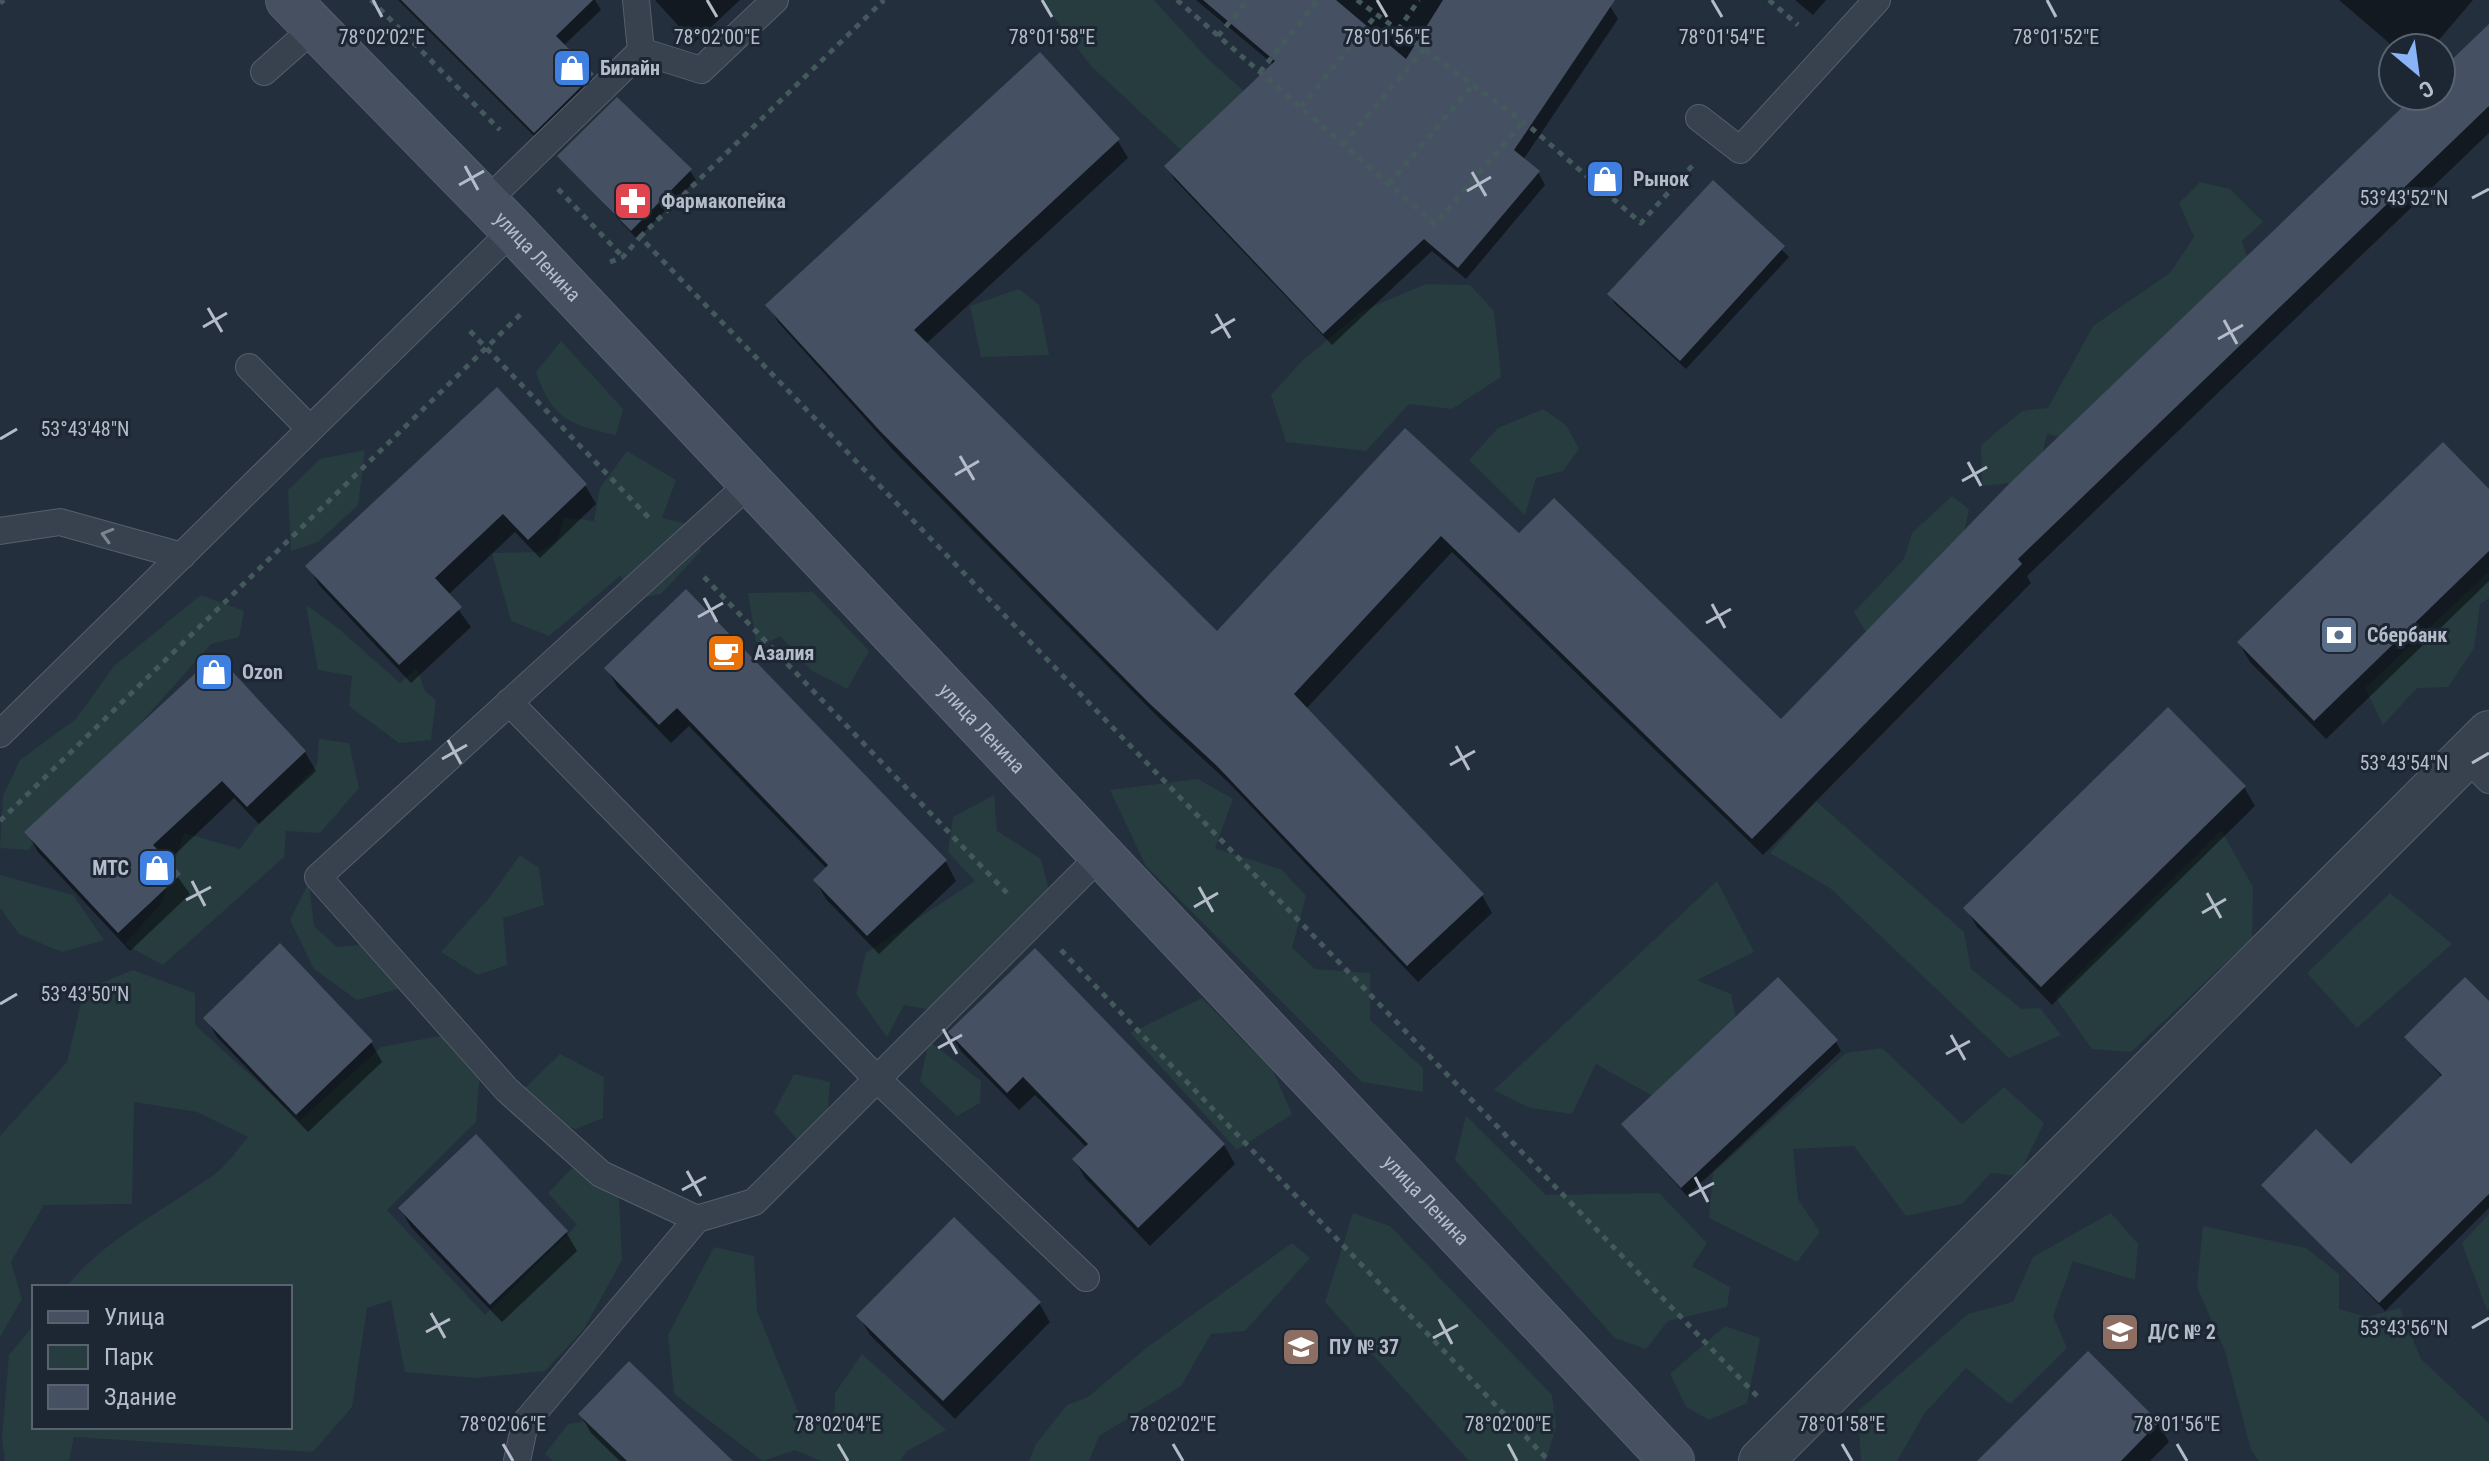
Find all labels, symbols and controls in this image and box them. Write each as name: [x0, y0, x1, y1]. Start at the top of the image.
text: 78°02'02"E: [339, 25, 425, 49]
text: 78°02'00"E: [674, 25, 760, 49]
text: 78°01'58"E: [1009, 25, 1095, 49]
text: 78°01'56"E: [1344, 25, 1430, 49]
text: 78°01'54"E: [1679, 25, 1765, 49]
text: 78°01'52"E: [2013, 25, 2099, 49]
north arrow: [2377, 32, 2457, 112]
shop icon: Билайн: [551, 47, 593, 89]
place label: Билайн: [600, 56, 660, 80]
text: С: [2415, 75, 2438, 103]
shop icon: Рынок: [1584, 158, 1626, 200]
place label: Рынок: [1633, 167, 1689, 191]
pharmacy icon: Фармакопейка: [612, 180, 654, 222]
text: 53°43'52"N: [2359, 186, 2449, 210]
place label: Фармакопейка: [661, 189, 786, 213]
street label: улица Ленина: [490, 206, 586, 306]
text: 53°43'48"N: [40, 417, 130, 441]
one-way arrow: [100, 528, 114, 544]
bank icon: Сбербанк: [2318, 614, 2360, 656]
place label: Сбербанк: [2367, 623, 2447, 647]
cafe icon: Азалия: [705, 632, 747, 674]
place label: Азалия: [754, 641, 814, 665]
shop icon: Ozon: [193, 651, 235, 693]
place label: Ozon: [242, 660, 283, 684]
street label: улица Ленина: [934, 678, 1030, 778]
text: 53°43'54"N: [2359, 751, 2449, 775]
shop icon: МТС: [136, 847, 178, 889]
place label: МТС: [92, 856, 129, 880]
text: 53°43'50"N: [40, 982, 130, 1006]
street label: улица Ленина: [1378, 1150, 1474, 1250]
legend: [32, 1285, 292, 1429]
text: Улица: [104, 1303, 165, 1331]
school or university icon: Д/С № 2: [2099, 1311, 2141, 1353]
text: 53°43'56"N: [2359, 1316, 2449, 1340]
place label: Д/С № 2: [2148, 1320, 2216, 1344]
school or university icon: ПУ № 37: [1280, 1326, 1322, 1368]
place label: ПУ № 37: [1329, 1335, 1399, 1359]
text: Парк: [104, 1343, 154, 1371]
text: Здание: [104, 1383, 176, 1411]
text: 78°02'06"E: [460, 1412, 546, 1436]
text: 78°02'04"E: [795, 1412, 881, 1436]
text: 78°02'02"E: [1130, 1412, 1216, 1436]
text: 78°02'00"E: [1465, 1412, 1551, 1436]
text: 78°01'58"E: [1799, 1412, 1885, 1436]
text: 78°01'56"E: [2134, 1412, 2220, 1436]

